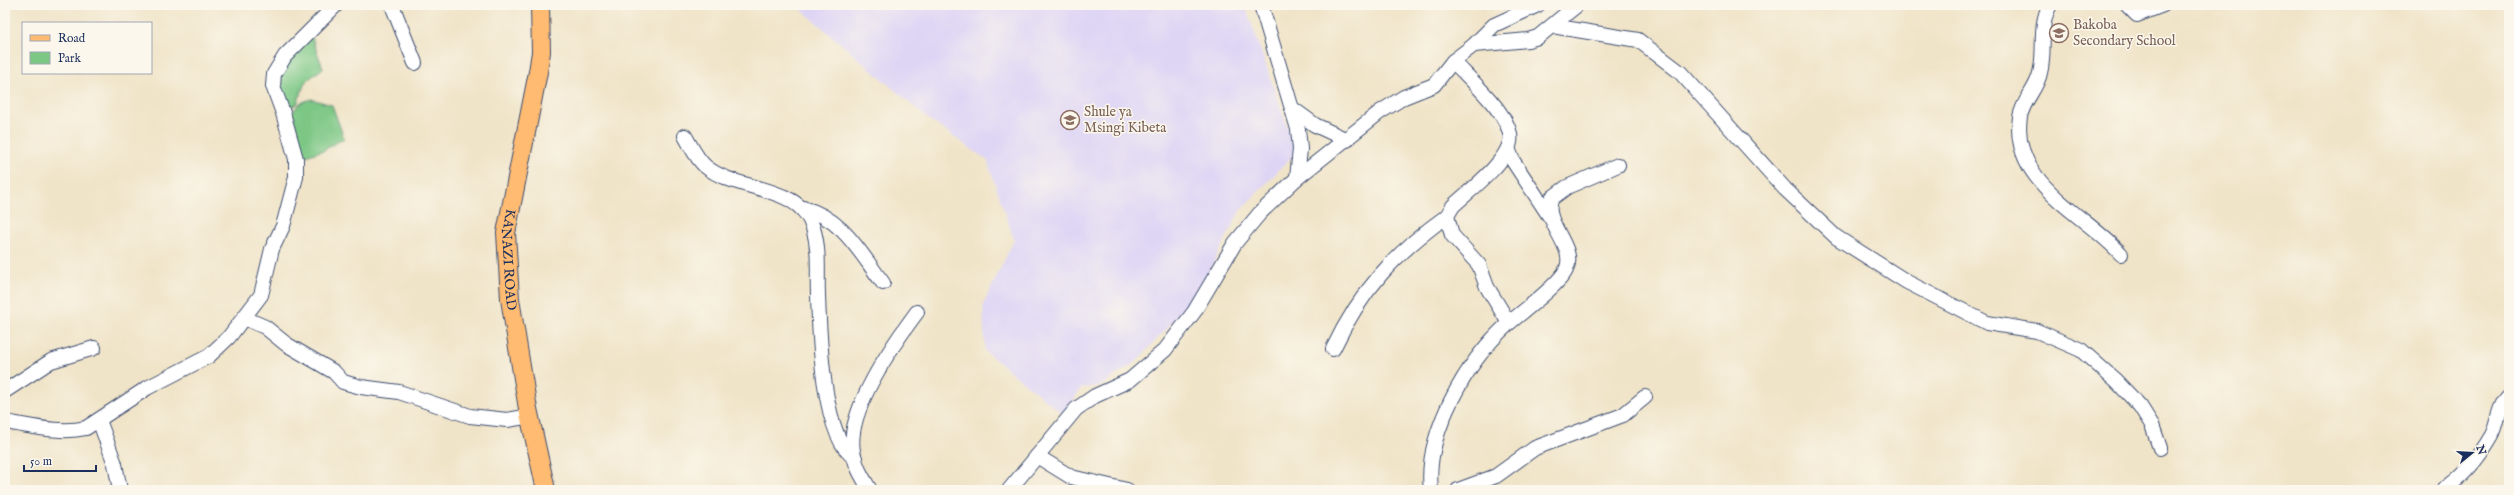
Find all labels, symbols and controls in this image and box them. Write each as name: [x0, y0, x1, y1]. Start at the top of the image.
place label: Bakoba Secondary School: [2073, 16, 2176, 50]
legend: [22, 22, 152, 74]
school or university icon: Bakoba Secondary School: [2048, 22, 2070, 44]
text: Road: [58, 31, 86, 46]
text: Park: [58, 51, 81, 66]
place label: Shule ya Msingi Kibeta: [1084, 103, 1167, 137]
school or university icon: Shule ya Msingi Kibeta: [1059, 109, 1081, 131]
street label: KANAZI ROAD: [497, 207, 521, 312]
north arrow: [2452, 433, 2492, 473]
text: N: [2472, 443, 2489, 457]
scale bar: [24, 447, 96, 473]
text: 50 m: [30, 454, 52, 469]

